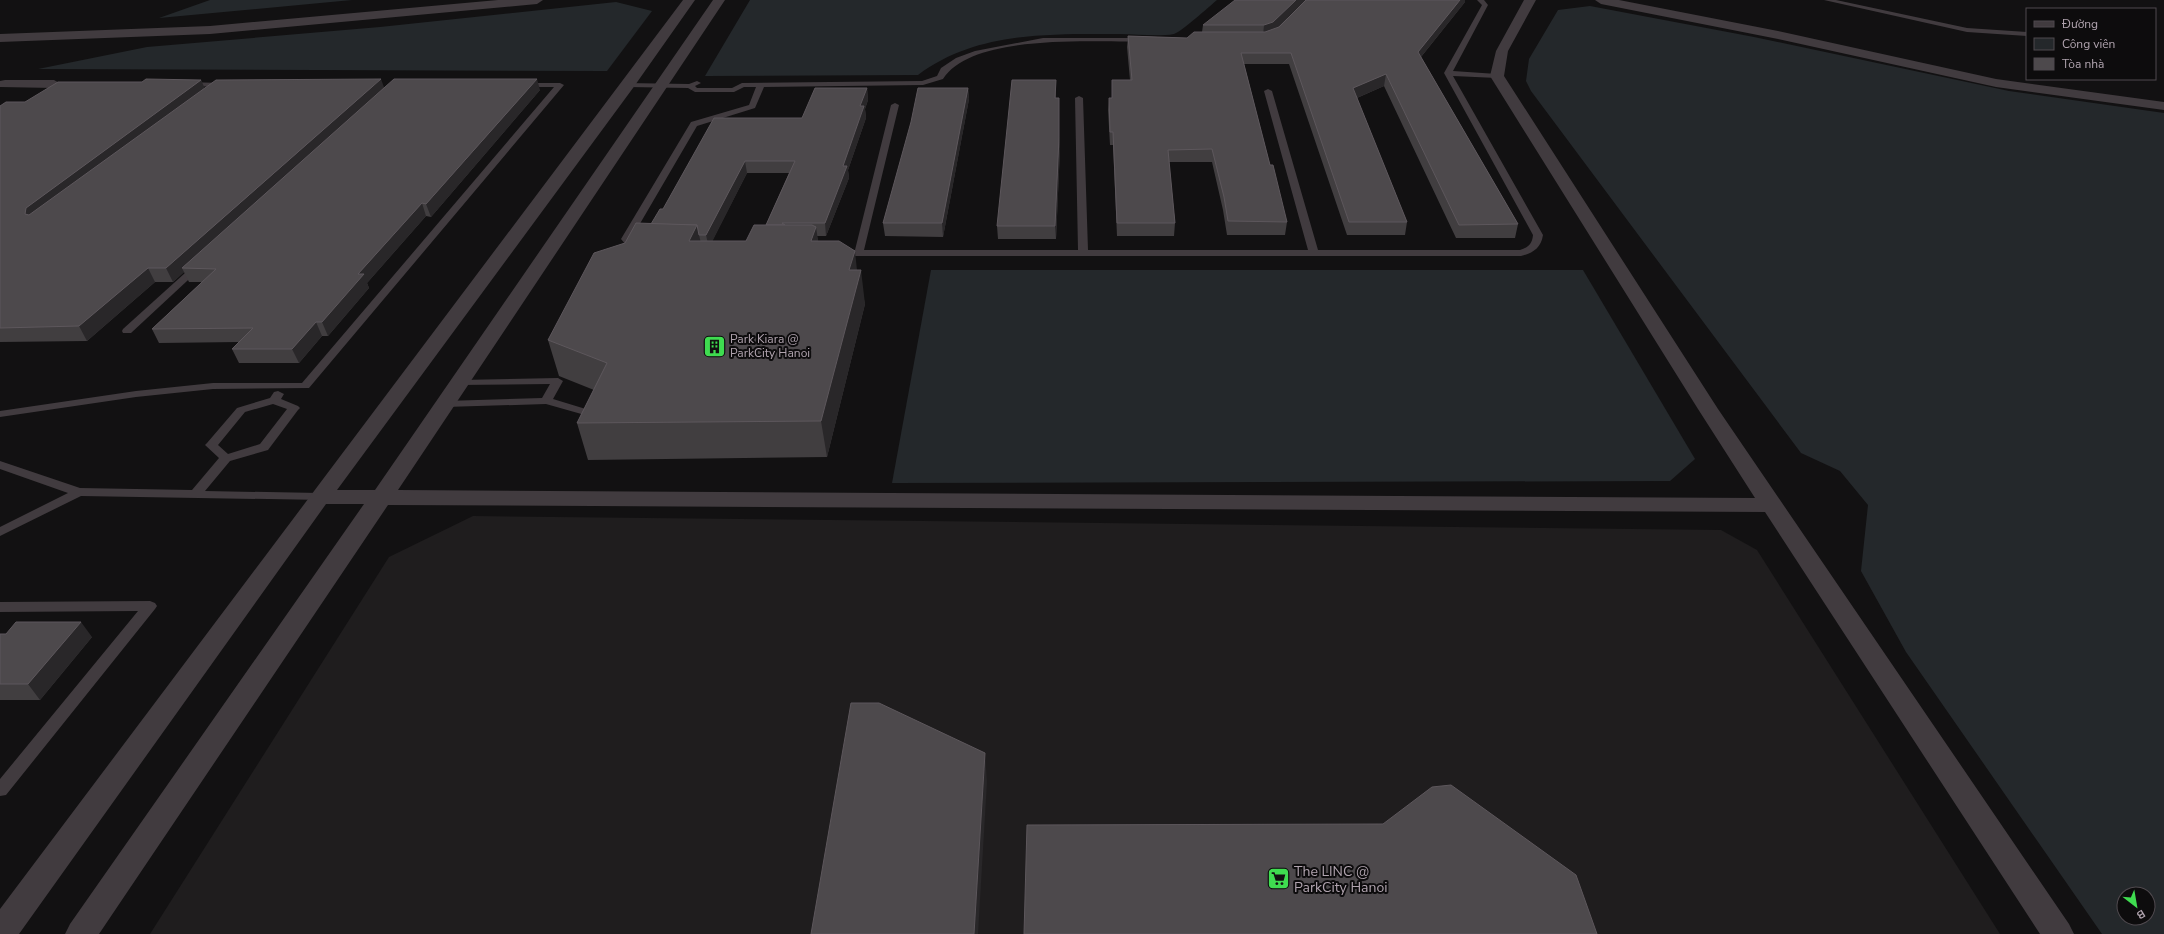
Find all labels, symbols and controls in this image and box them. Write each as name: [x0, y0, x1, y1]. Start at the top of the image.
legend: [2026, 8, 2156, 80]
text: Đường: [2061, 16, 2098, 32]
text: Công viên: [2062, 36, 2115, 52]
text: Tòa nhà: [2062, 56, 2104, 72]
place label: Park Kiara @ ParkCity Hanoi: [730, 331, 810, 361]
building icon: Park Kiara @ ParkCity Hanoi: [701, 333, 727, 359]
place label: The LINC @ ParkCity Hanoi: [1294, 862, 1387, 897]
supermarket icon: The LINC @ ParkCity Hanoi: [1266, 866, 1292, 892]
north arrow: [2116, 886, 2156, 926]
text: B: [2134, 906, 2148, 923]

